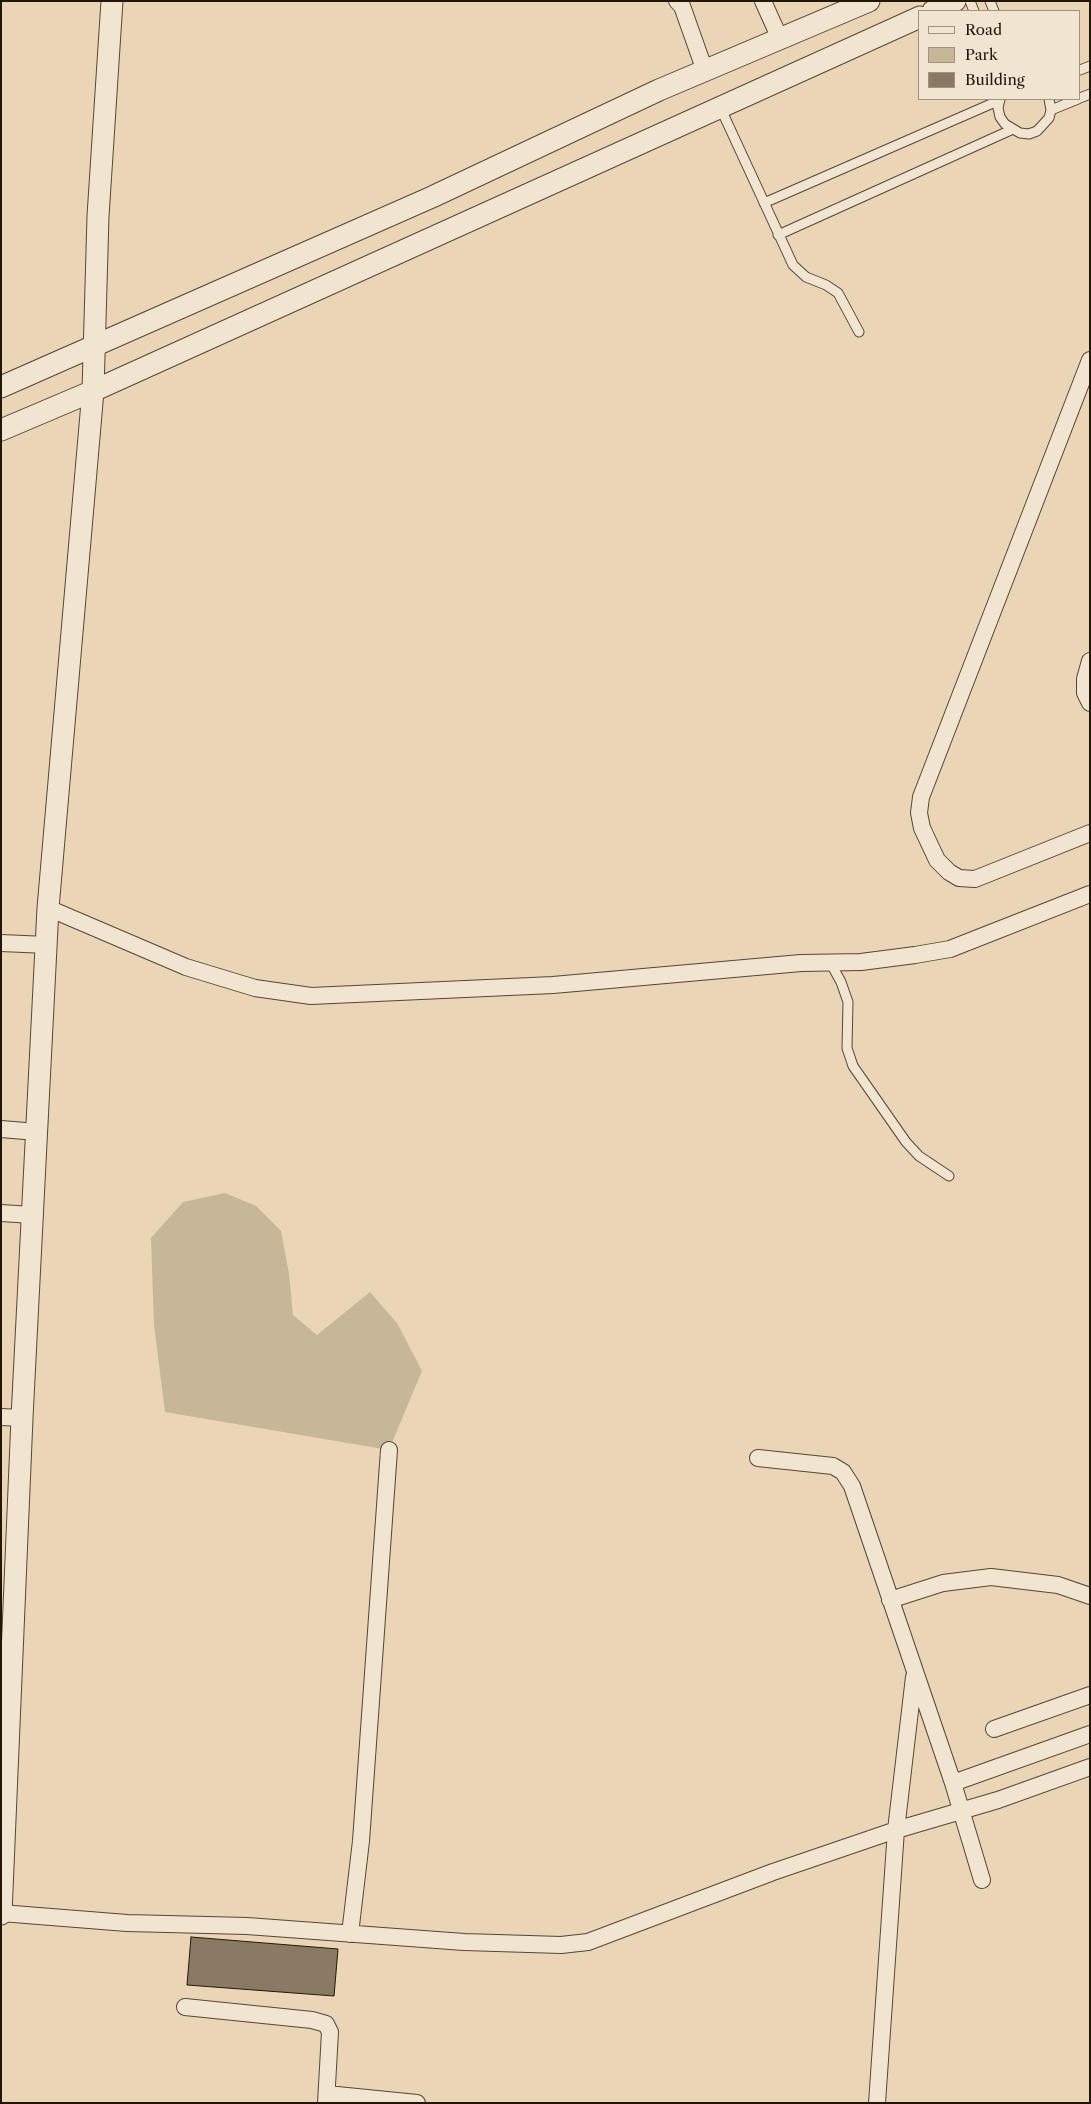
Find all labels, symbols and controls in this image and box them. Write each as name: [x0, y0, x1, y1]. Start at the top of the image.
legend: [918, 10, 1081, 100]
text: Road: [965, 20, 1002, 39]
text: Park: [965, 45, 998, 64]
text: Building: [965, 70, 1025, 89]

